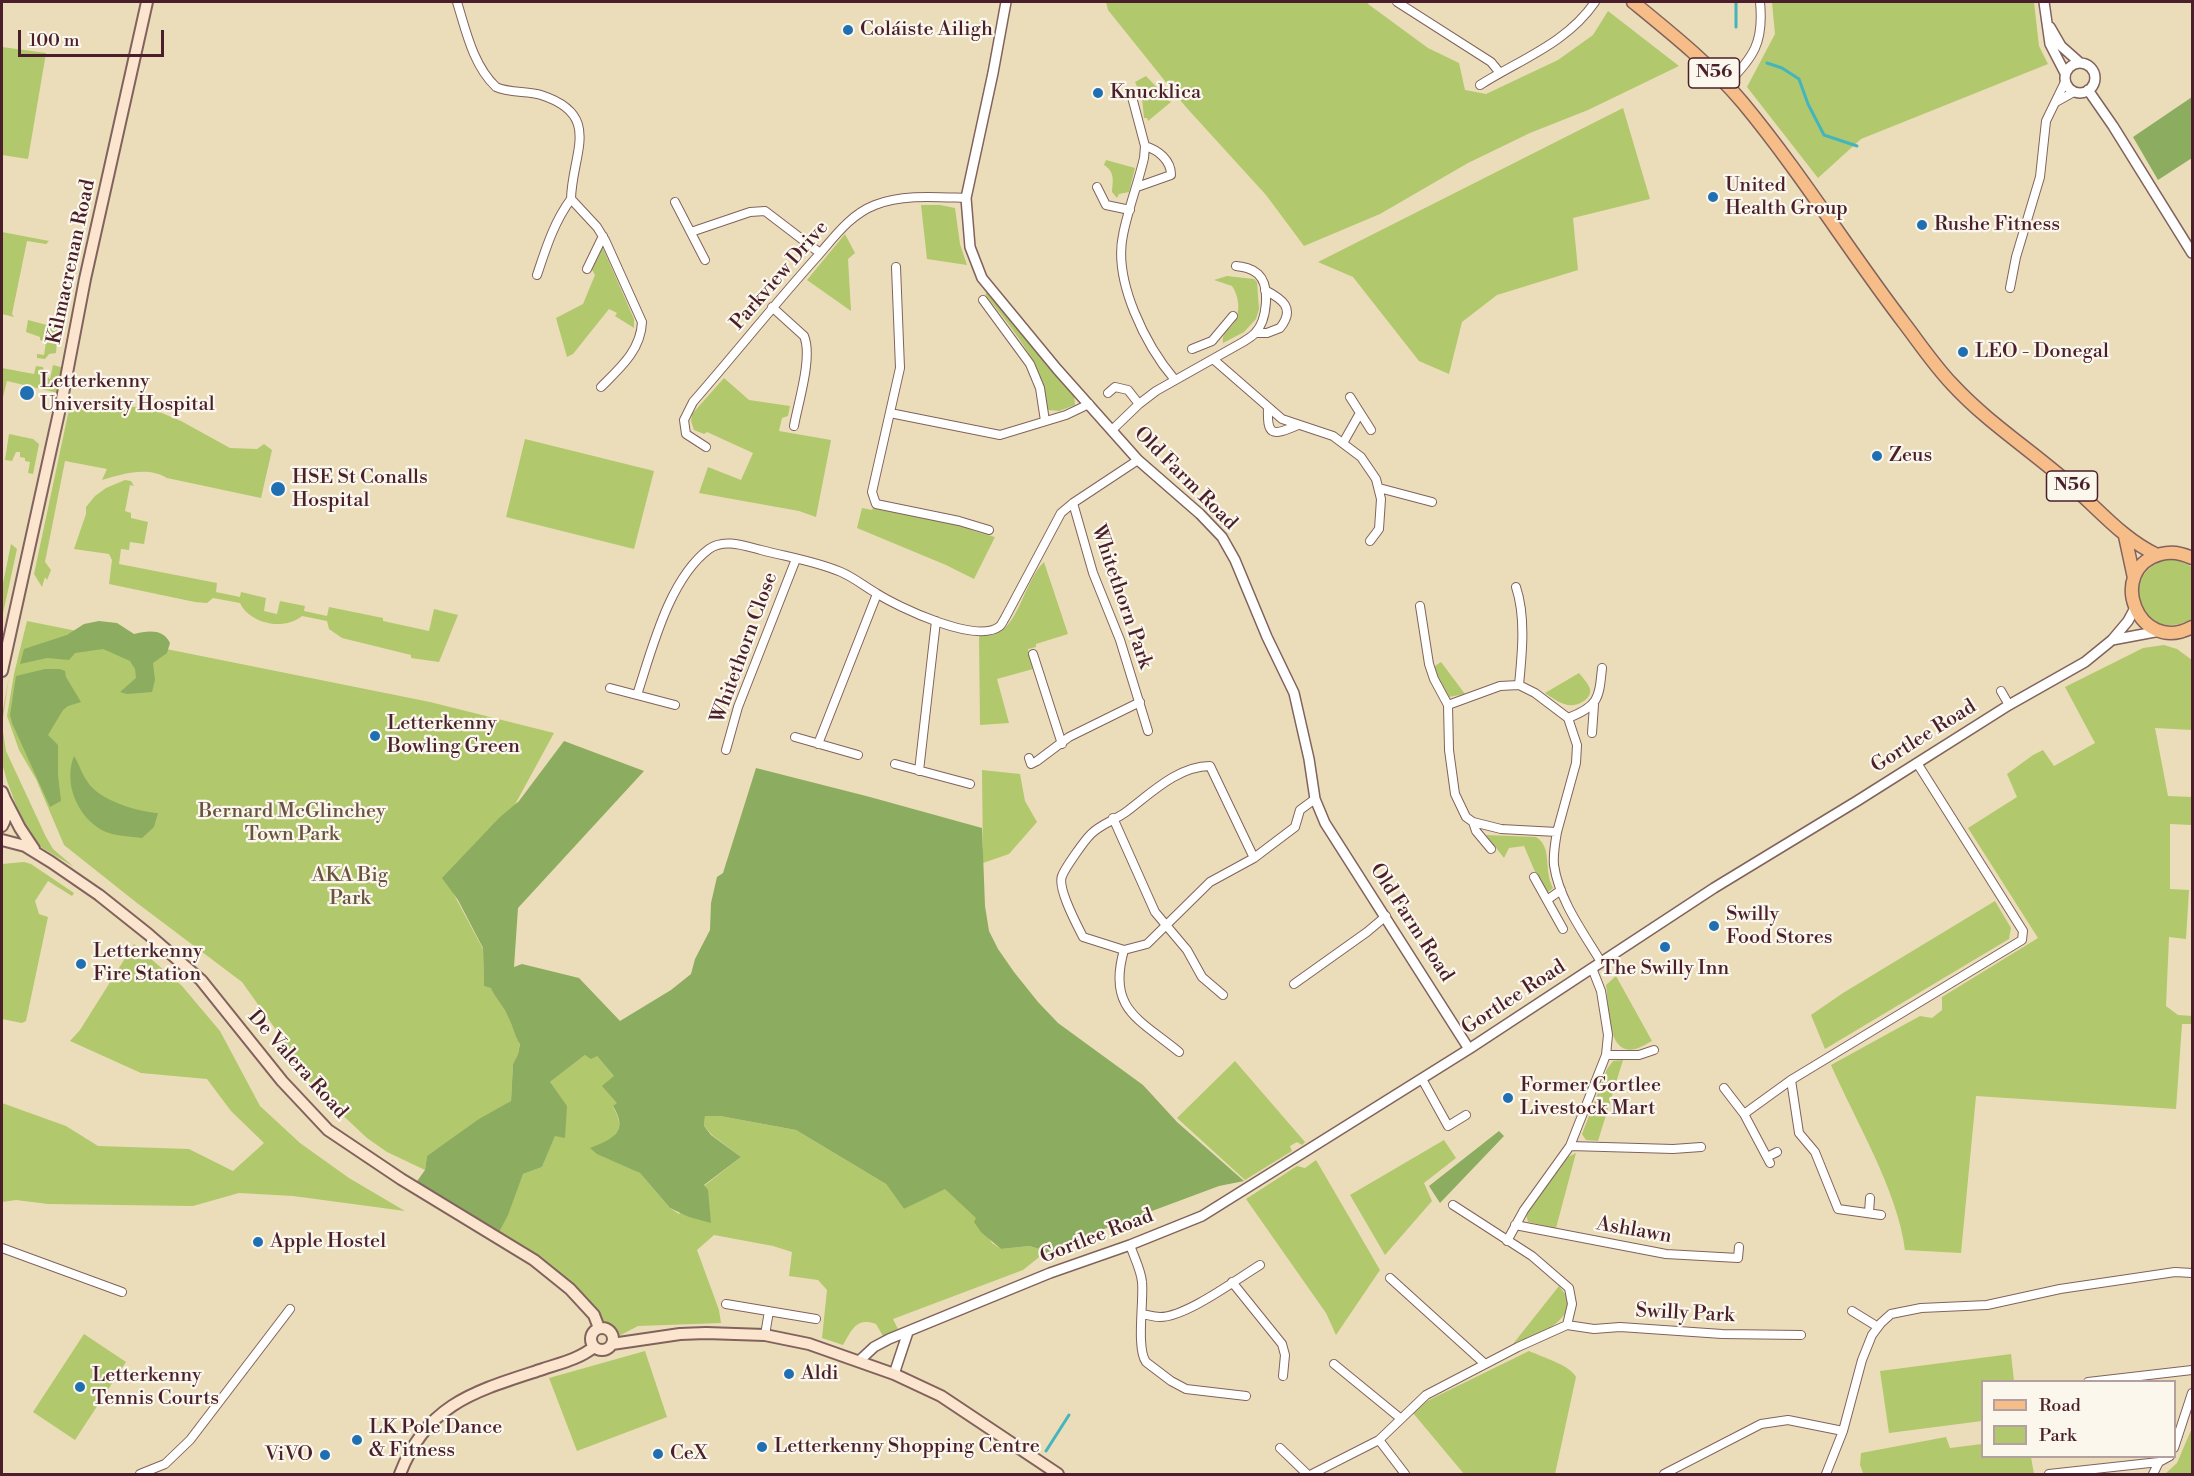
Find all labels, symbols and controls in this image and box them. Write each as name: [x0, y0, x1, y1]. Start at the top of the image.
scale bar: [21, 18, 166, 56]
place label: Coláiste Ailigh: [860, 18, 993, 42]
marker: Coláiste Ailigh: [841, 23, 855, 37]
text: 100 m: [29, 29, 80, 52]
road number: N56: [1688, 58, 1740, 88]
place label: Knucklica: [1110, 81, 1201, 105]
marker: Knucklica: [1091, 86, 1105, 100]
place label: United Health Group: [1725, 174, 1848, 221]
street label: Kilmacrenan Road: [43, 177, 101, 347]
marker: United Health Group: [1706, 190, 1720, 204]
place label: Rushe Fitness: [1934, 213, 2060, 237]
street label: Parkview Drive: [726, 216, 834, 336]
marker: Rushe Fitness: [1915, 218, 1929, 232]
place label: LEO - Donegal: [1975, 340, 2109, 364]
marker: LEO - Donegal: [1956, 345, 1970, 359]
place label: Letterkenny University Hospital: [40, 370, 215, 417]
marker: Letterkenny University Hospital: [18, 384, 36, 402]
street label: Old Farm Road: [1128, 422, 1242, 536]
place label: Zeus: [1889, 444, 1932, 468]
marker: Zeus: [1870, 449, 1884, 463]
place label: HSE St Conalls Hospital: [292, 466, 428, 513]
road number: N56: [2046, 471, 2098, 501]
marker: HSE St Conalls Hospital: [269, 480, 287, 498]
street label: Whitethorn Park: [1085, 522, 1157, 672]
street label: Whitethorn Close: [707, 569, 783, 727]
street label: Gortlee Road: [1867, 695, 1981, 779]
place label: Letterkenny Bowling Green: [387, 712, 520, 759]
marker: Letterkenny Bowling Green: [368, 729, 382, 743]
park label: Bernard McGlinchey Town Park: [198, 800, 386, 847]
street label: Old Farm Road: [1364, 859, 1458, 987]
park label: AKA Big Park: [312, 864, 388, 911]
place label: Swilly Food Stores: [1726, 903, 1833, 950]
marker: Swilly Food Stores: [1707, 919, 1721, 933]
place label: Letterkenny Fire Station: [93, 940, 203, 987]
marker: The Swilly Inn: [1658, 940, 1672, 954]
street label: Gortlee Road: [1458, 955, 1570, 1041]
marker: Letterkenny Fire Station: [74, 957, 88, 971]
place label: The Swilly Inn: [1601, 957, 1729, 981]
street label: De Valera Road: [242, 1006, 352, 1124]
place label: Former Gortlee Livestock Mart: [1520, 1074, 1661, 1121]
marker: Former Gortlee Livestock Mart: [1501, 1091, 1515, 1105]
street label: Gortlee Road: [1037, 1204, 1157, 1270]
street label: Ashlawn: [1594, 1213, 1674, 1249]
place label: Apple Hostel: [270, 1230, 386, 1254]
marker: Apple Hostel: [251, 1235, 265, 1249]
street label: Swilly Park: [1635, 1299, 1735, 1329]
place label: Aldi: [801, 1362, 839, 1386]
place label: Letterkenny Tennis Courts: [92, 1364, 219, 1411]
marker: Aldi: [782, 1367, 796, 1381]
marker: Letterkenny Tennis Courts: [73, 1380, 87, 1394]
legend: [1981, 1380, 2176, 1458]
text: Road: [2039, 1394, 2081, 1417]
place label: LK Pole Dance & Fitness: [369, 1416, 502, 1463]
text: Park: [2039, 1424, 2076, 1447]
marker: LK Pole Dance & Fitness: [350, 1433, 364, 1447]
place label: Letterkenny Shopping Centre: [774, 1435, 1040, 1459]
marker: Letterkenny Shopping Centre: [755, 1440, 769, 1454]
place label: CeX: [670, 1442, 707, 1466]
place label: ViVO: [265, 1443, 313, 1467]
marker: CeX: [651, 1447, 665, 1461]
marker: ViVO: [318, 1448, 332, 1462]

